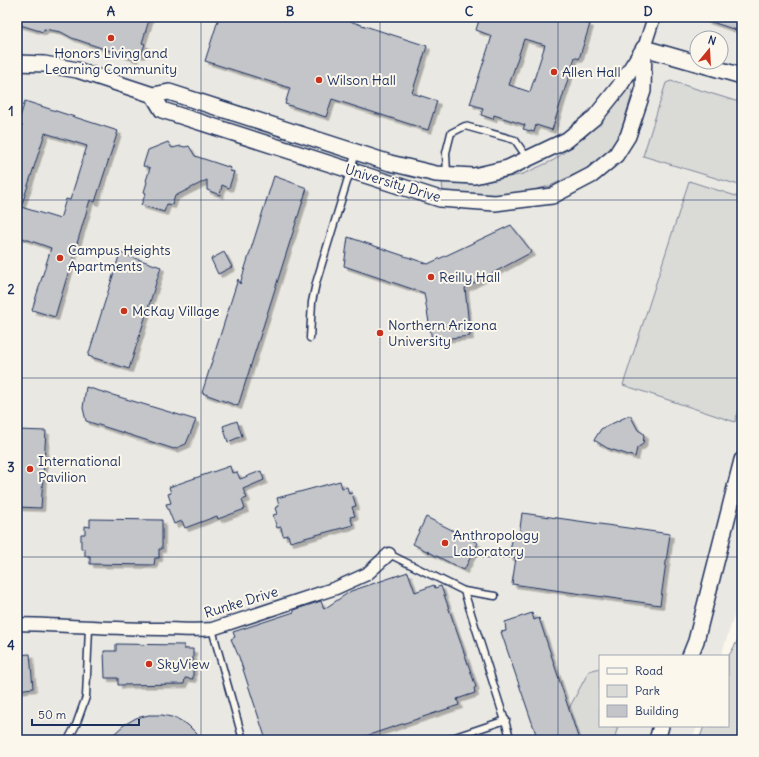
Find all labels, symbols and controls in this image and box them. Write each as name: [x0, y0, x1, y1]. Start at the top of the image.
text: A: [107, 3, 116, 20]
text: B: [286, 3, 295, 20]
text: C: [465, 3, 474, 20]
text: D: [643, 3, 653, 20]
north arrow: [689, 30, 729, 70]
marker: Honors Living and Learning Community: [106, 33, 116, 43]
text: N: [706, 33, 718, 48]
place label: Honors Living and Learning Community: [45, 44, 177, 78]
place label: Allen Hall: [562, 63, 621, 81]
marker: Allen Hall: [549, 67, 559, 77]
place label: Wilson Hall: [327, 71, 396, 89]
marker: Wilson Hall: [314, 75, 324, 85]
text: 1: [8, 103, 14, 120]
street label: University Drive: [343, 160, 443, 206]
place label: Campus Heights Apartments: [68, 241, 171, 275]
marker: Campus Heights Apartments: [55, 253, 65, 263]
place label: Reilly Hall: [439, 268, 500, 286]
marker: Reilly Hall: [426, 272, 436, 282]
text: 2: [7, 281, 15, 298]
place label: McKay Village: [132, 302, 220, 320]
marker: McKay Village: [119, 306, 129, 316]
place label: Northern Arizona University: [388, 316, 497, 350]
marker: Northern Arizona University: [375, 328, 385, 338]
place label: International Pavilion: [38, 452, 121, 486]
text: 3: [7, 459, 15, 476]
marker: International Pavilion: [25, 464, 35, 474]
place label: Anthropology Laboratory: [453, 526, 539, 560]
marker: Anthropology Laboratory: [440, 538, 450, 548]
street label: Runke Drive: [202, 582, 280, 622]
text: 4: [7, 637, 15, 654]
place label: SkyView: [157, 655, 210, 673]
legend: [599, 655, 729, 727]
marker: SkyView: [144, 659, 154, 669]
text: Road: [635, 663, 663, 678]
text: Park: [635, 683, 660, 698]
scale bar: [32, 701, 139, 727]
text: Building: [635, 703, 679, 718]
text: 50 m: [38, 707, 67, 722]

